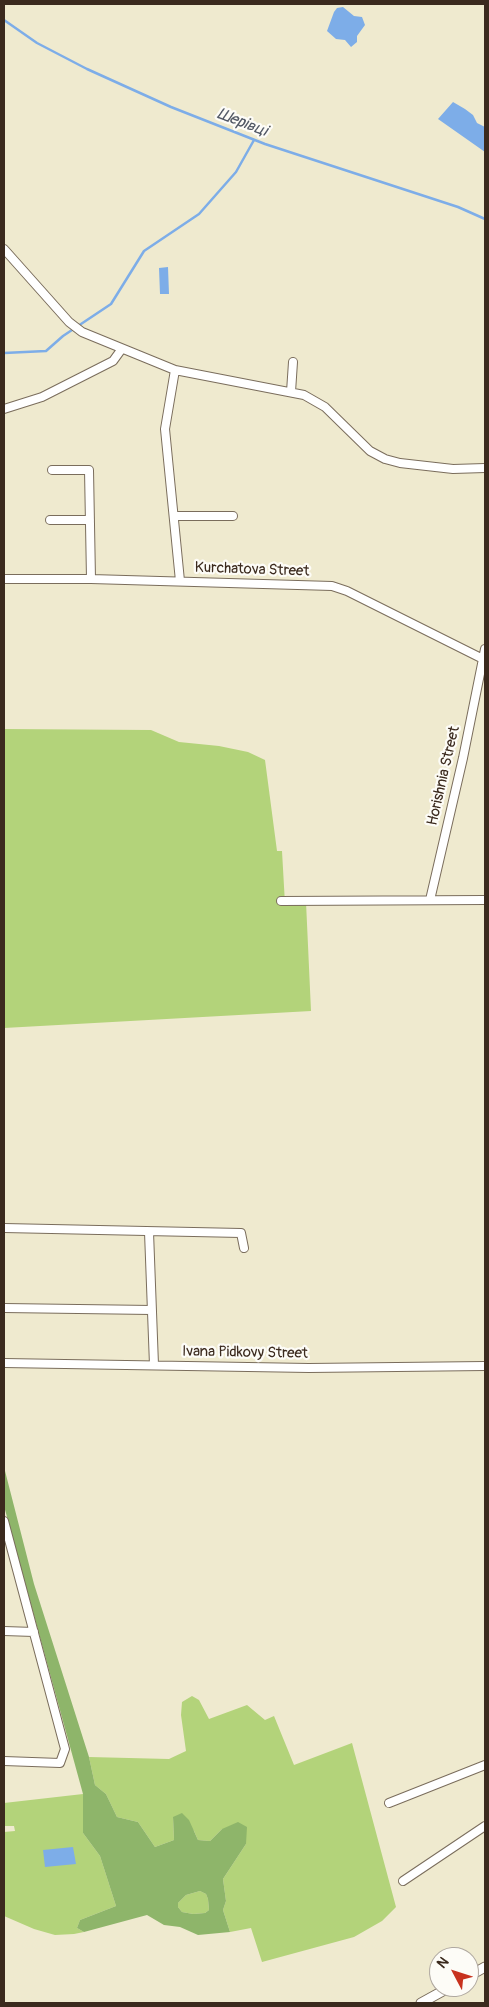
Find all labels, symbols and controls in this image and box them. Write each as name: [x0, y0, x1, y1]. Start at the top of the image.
water label: Шерівці: [214, 105, 270, 141]
street label: Kurchatova Street: [194, 559, 310, 581]
street label: Horishnia Street: [424, 725, 464, 827]
street label: Ivana Pidkovy Street: [182, 1343, 308, 1363]
north arrow: [429, 1947, 479, 1997]
text: N: [433, 1954, 452, 1972]

